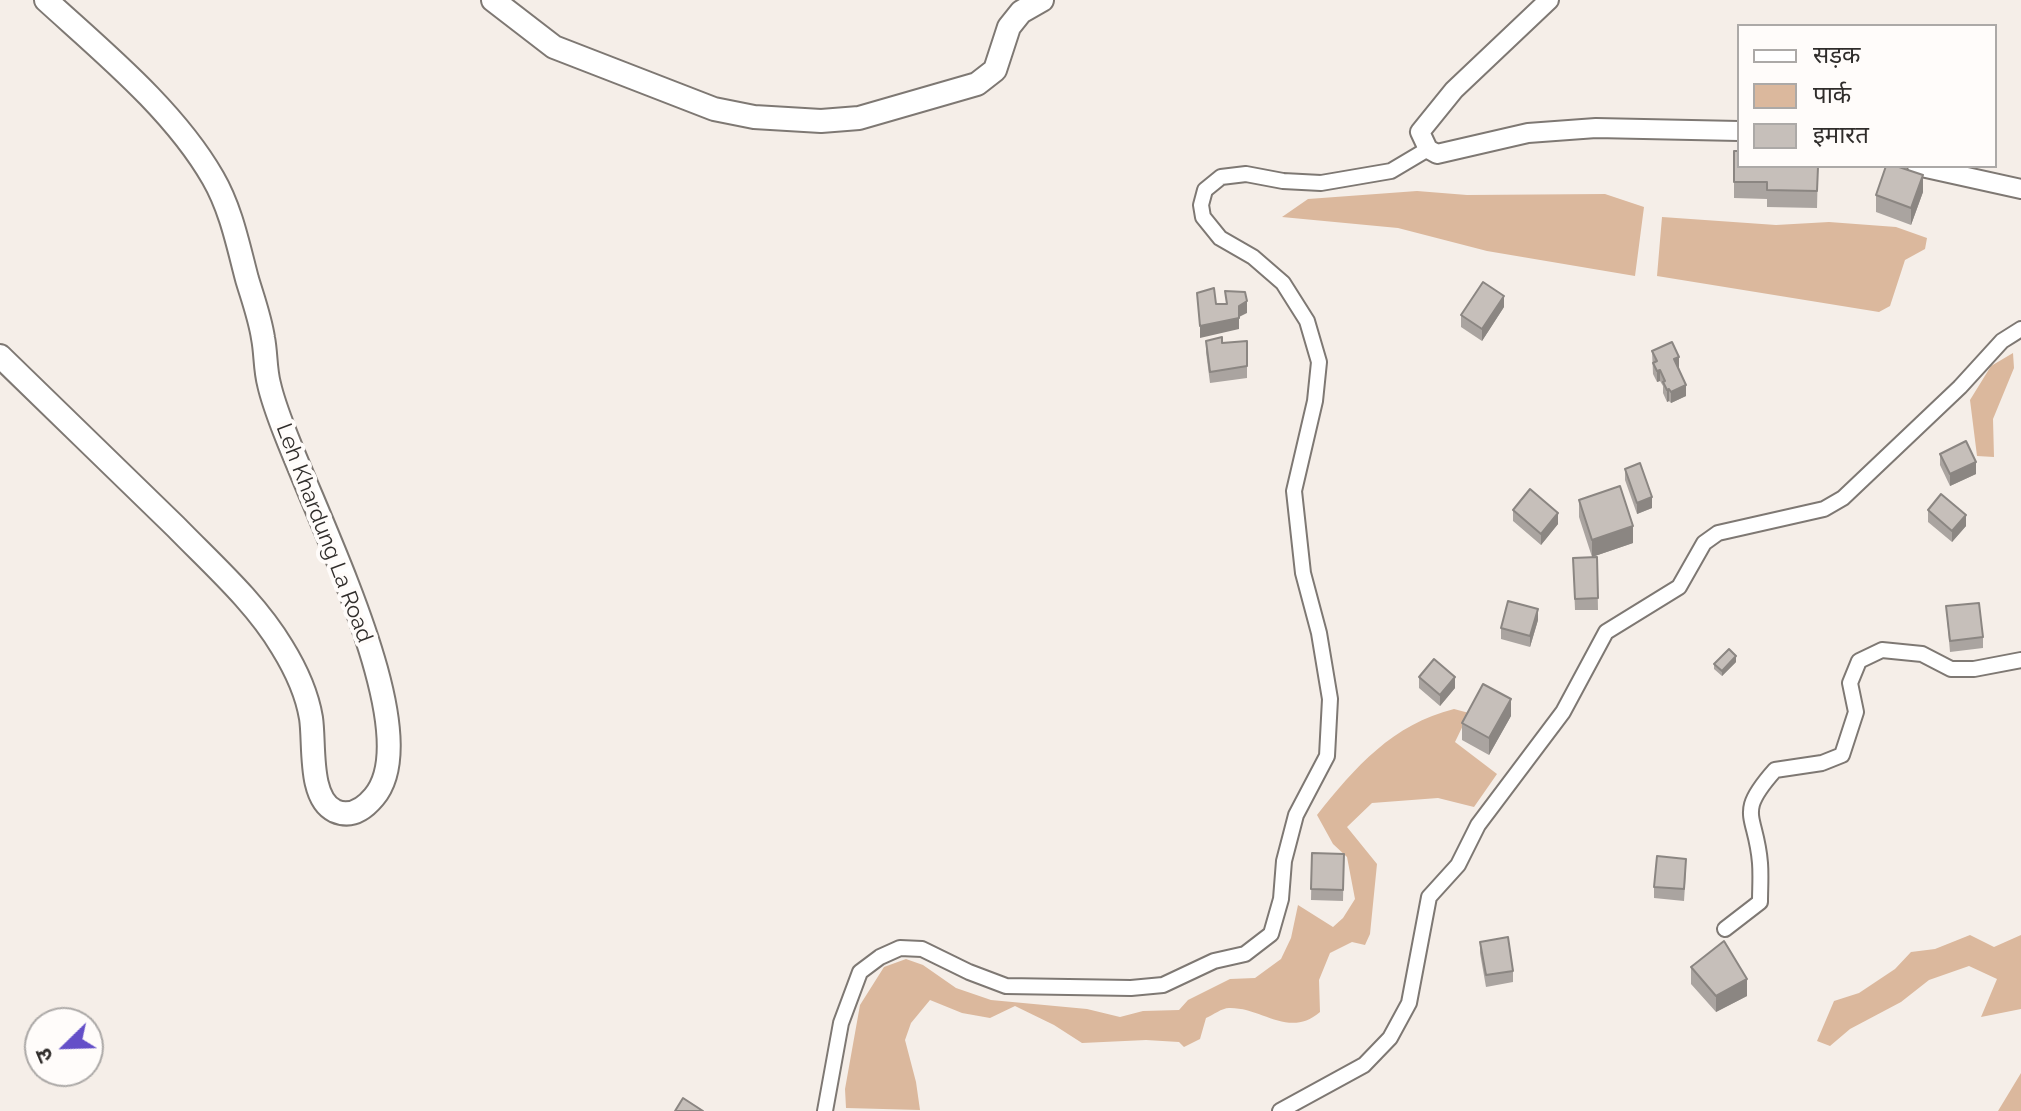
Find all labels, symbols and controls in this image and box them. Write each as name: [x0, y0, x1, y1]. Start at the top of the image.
legend: [1737, 24, 1997, 168]
text: सड़क: [1813, 40, 1861, 69]
text: पार्क: [1813, 80, 1851, 109]
text: इमारत: [1813, 120, 1869, 149]
street label: Leh Khardung La Road: [270, 420, 378, 646]
north arrow: [24, 1007, 104, 1087]
text: उ: [29, 1045, 58, 1067]

